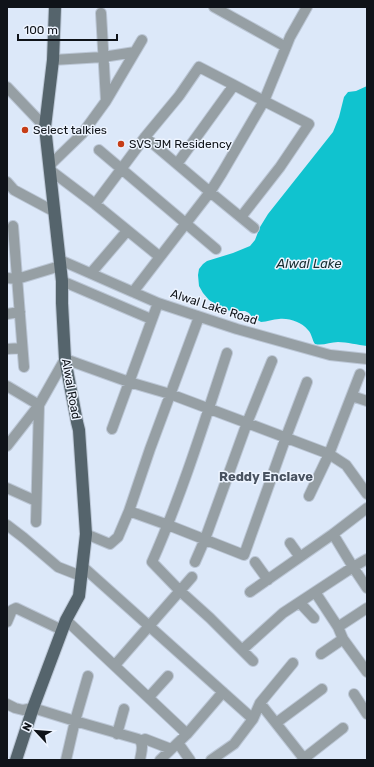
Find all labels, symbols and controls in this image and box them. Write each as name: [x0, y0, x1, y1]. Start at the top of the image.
scale bar: [18, 16, 117, 42]
text: 100 m: [24, 23, 58, 37]
place label: Select talkies: [33, 123, 107, 137]
marker: Select talkies: [20, 125, 30, 135]
place label: SVS JM Residency: [129, 137, 232, 151]
marker: SVS JM Residency: [116, 139, 126, 149]
water label: Alwal Lake: [276, 256, 341, 271]
street label: Alwal Lake Road: [169, 286, 259, 328]
street label: Alwal Road: [59, 358, 83, 420]
district label: Reddy Enclave: [219, 469, 313, 484]
north arrow: [16, 711, 56, 751]
text: N: [20, 720, 35, 733]

